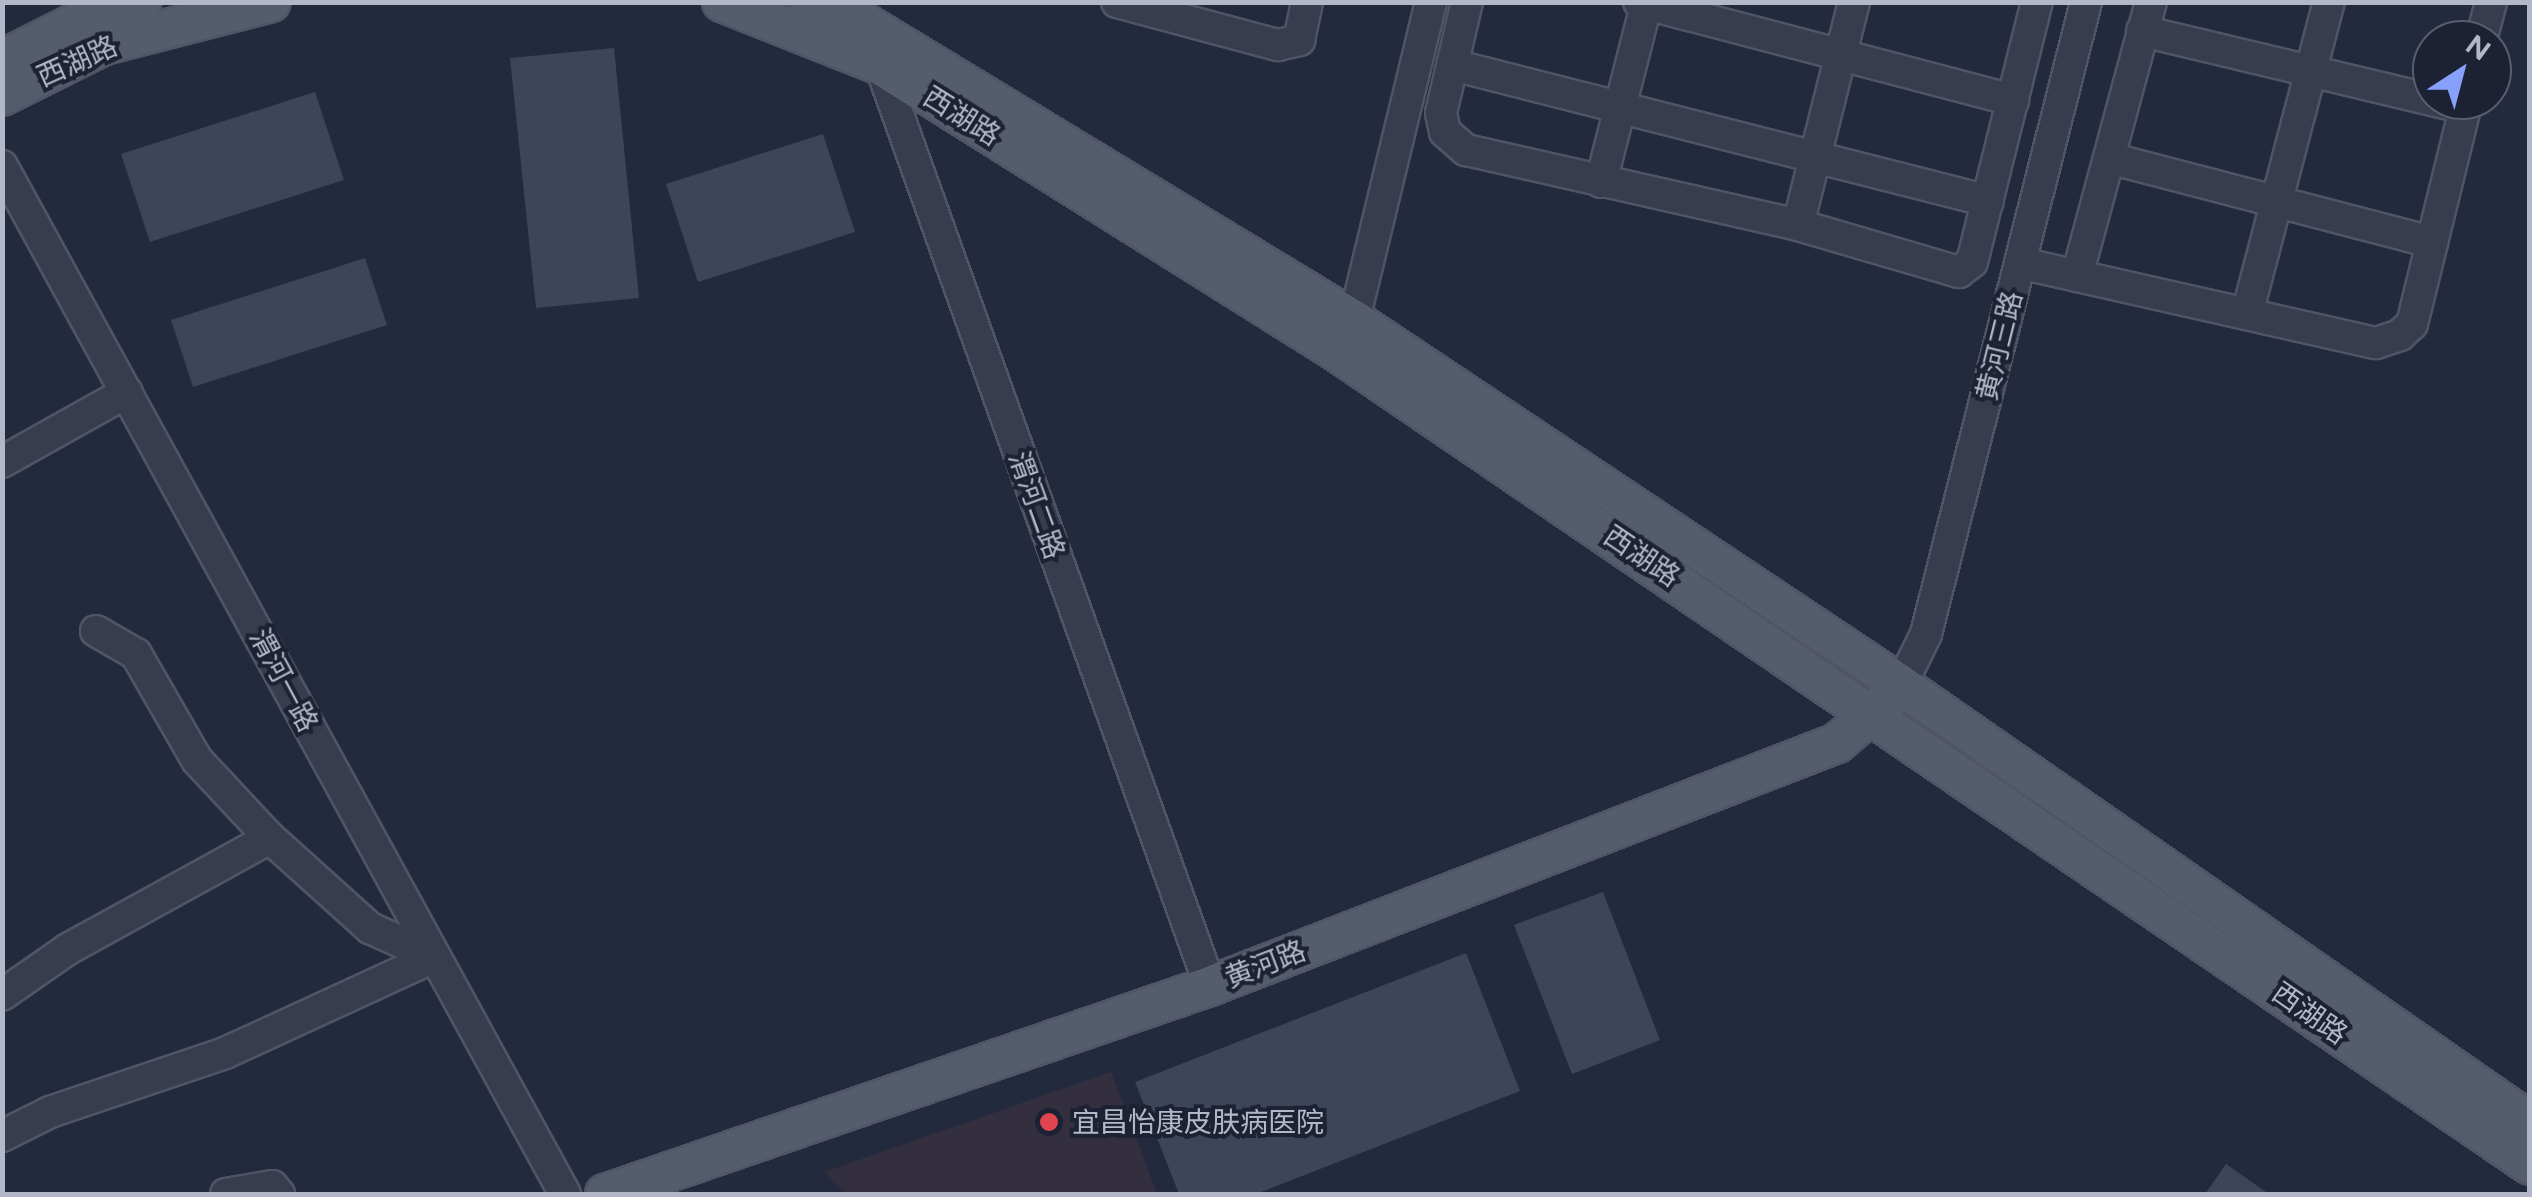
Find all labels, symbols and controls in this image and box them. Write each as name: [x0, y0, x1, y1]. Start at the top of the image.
north arrow: [2412, 20, 2512, 120]
text: N: [2460, 27, 2497, 67]
street label: 西湖路: [32, 29, 122, 93]
street label: 西湖路: [917, 79, 1007, 153]
street label: 黄河三路: [1969, 288, 2029, 404]
street label: 渭河二路: [1002, 447, 1072, 563]
street label: 西湖路: [1598, 519, 1686, 593]
street label: 渭河一路: [243, 623, 325, 737]
street label: 黄河路: [1220, 933, 1310, 995]
street label: 西湖路: [2266, 975, 2354, 1051]
place label: 宜昌怡康皮肤病医院: [1072, 1105, 1324, 1139]
marker: 宜昌怡康皮肤病医院: [1036, 1109, 1062, 1135]

